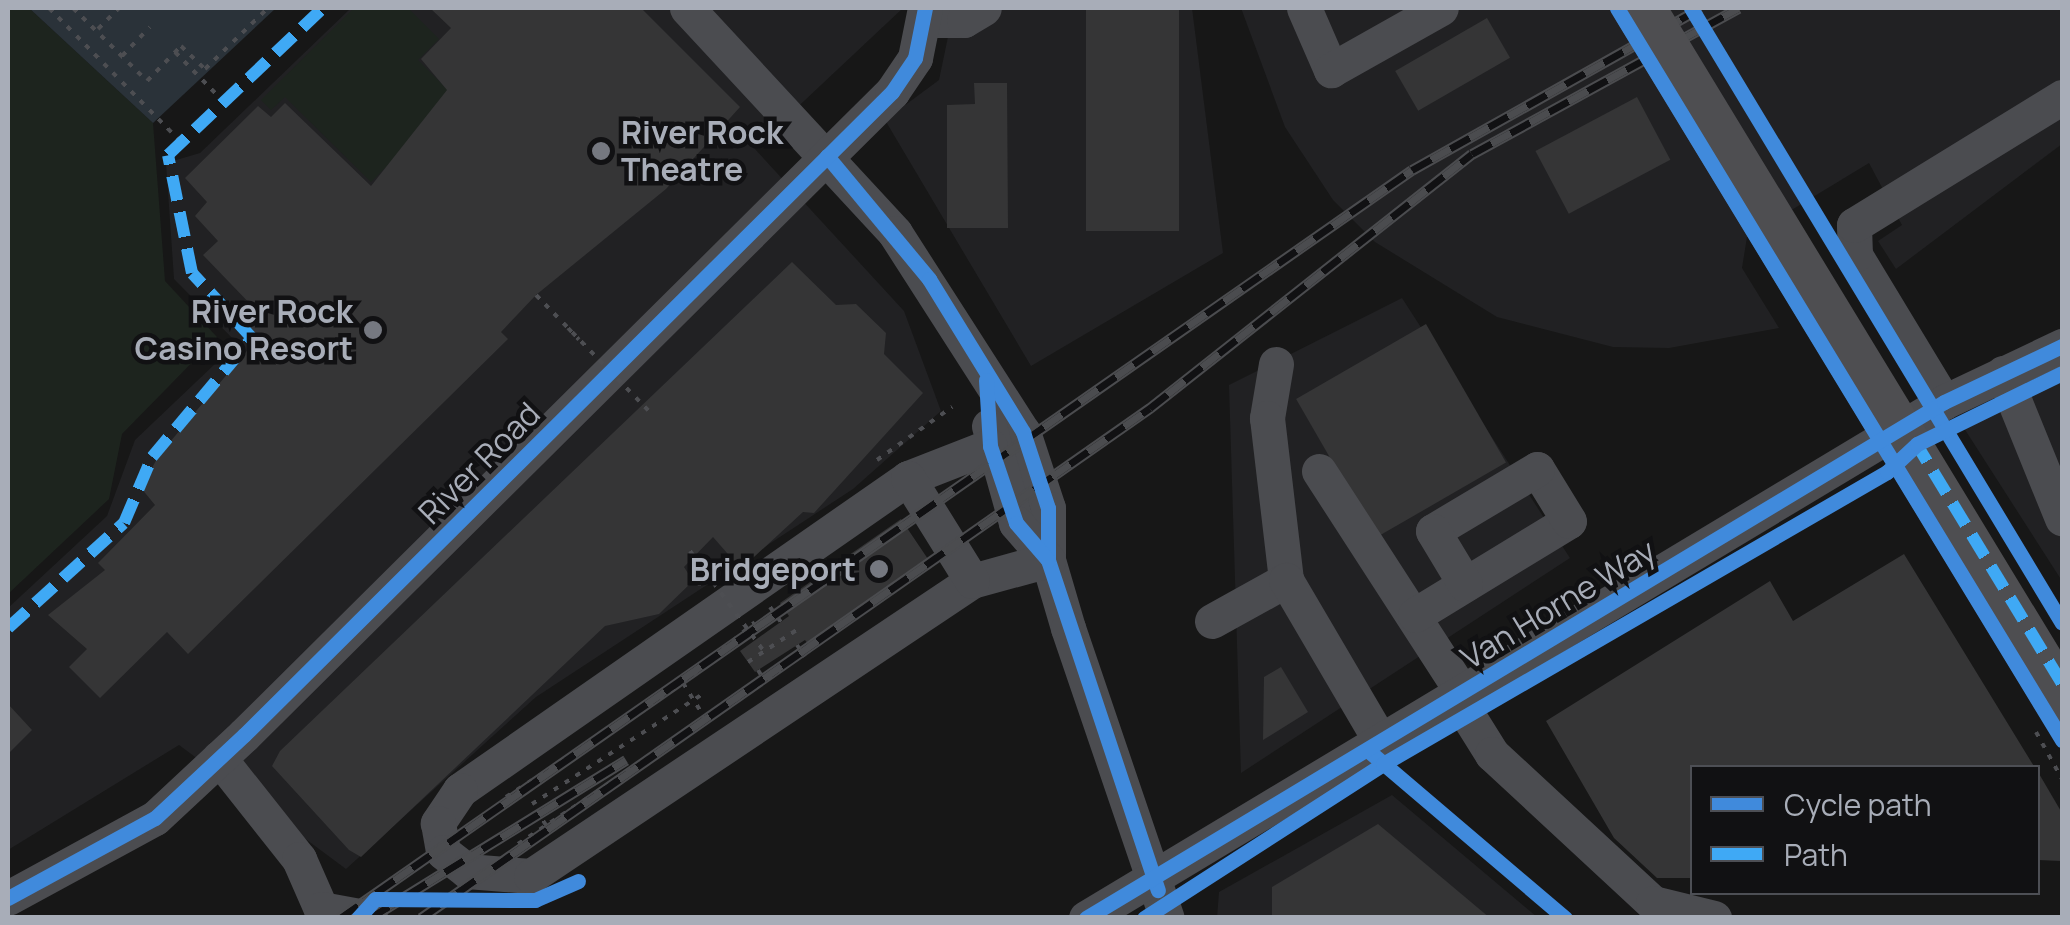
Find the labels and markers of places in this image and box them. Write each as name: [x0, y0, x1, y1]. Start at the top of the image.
place label: River Rock Theatre: [621, 114, 783, 189]
marker: River Rock Theatre: [590, 140, 612, 162]
place label: River Rock Casino Resort: [135, 293, 353, 368]
marker: River Rock Casino Resort: [362, 319, 384, 341]
place label: Bridgeport: [690, 550, 856, 588]
marker: Bridgeport: [866, 556, 892, 582]

